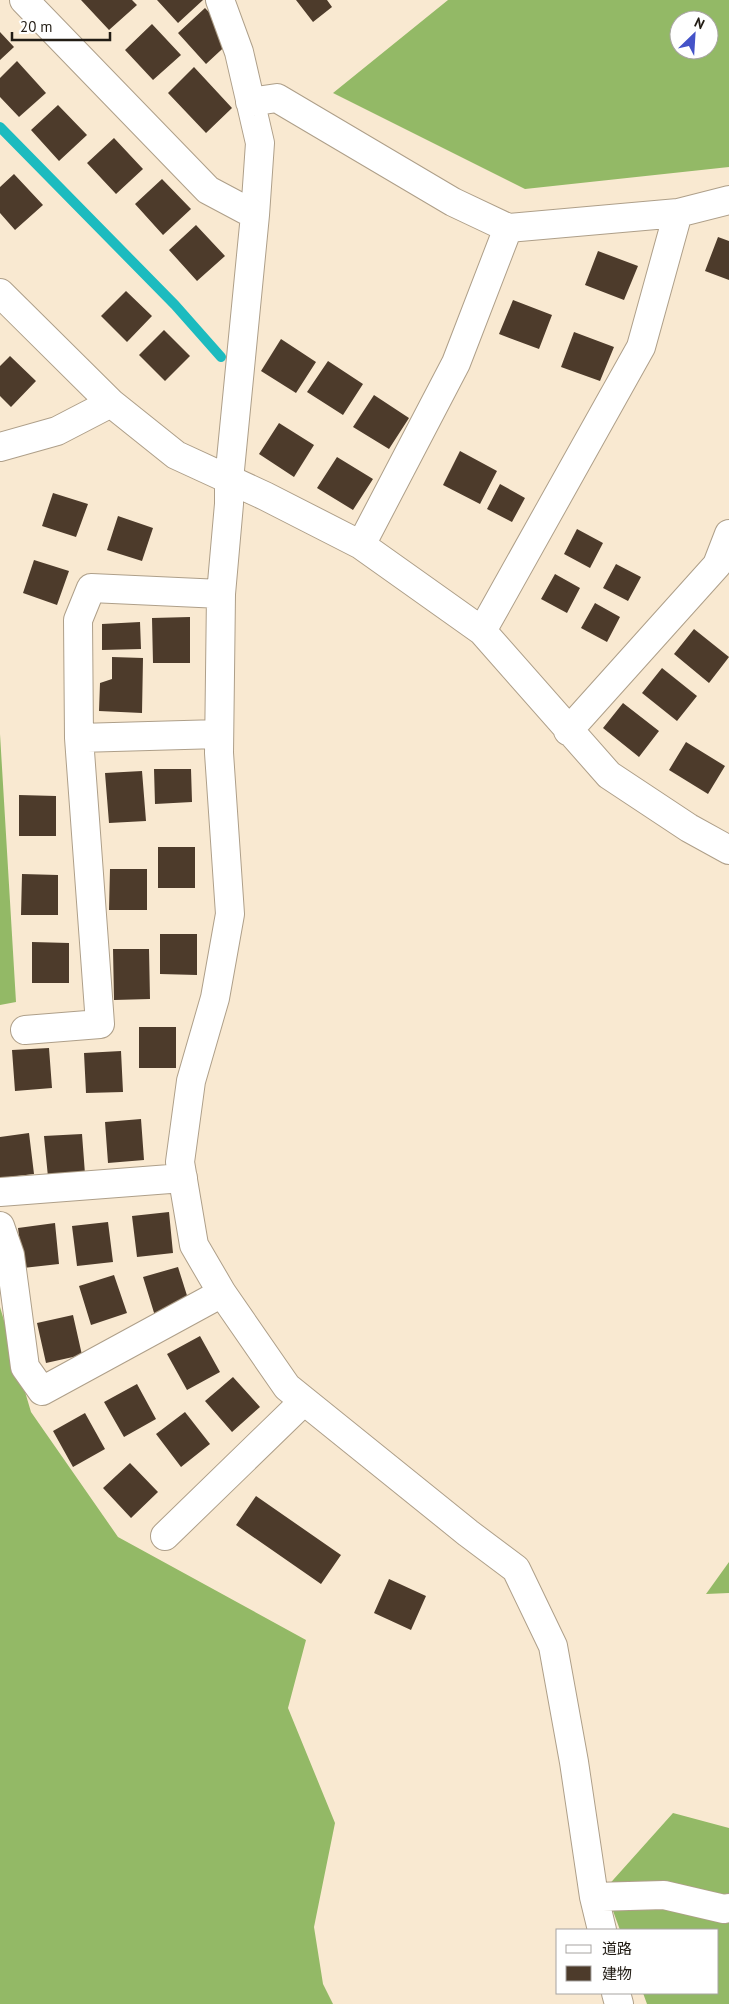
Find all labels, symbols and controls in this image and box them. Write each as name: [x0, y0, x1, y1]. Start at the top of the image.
scale bar: [12, 10, 110, 42]
north arrow: [669, 10, 719, 60]
text: N: [692, 13, 707, 33]
text: 20 m: [20, 17, 53, 36]
legend: [556, 1929, 719, 1994]
text: 道路: [602, 1939, 632, 1958]
text: 建物: [602, 1964, 632, 1983]

